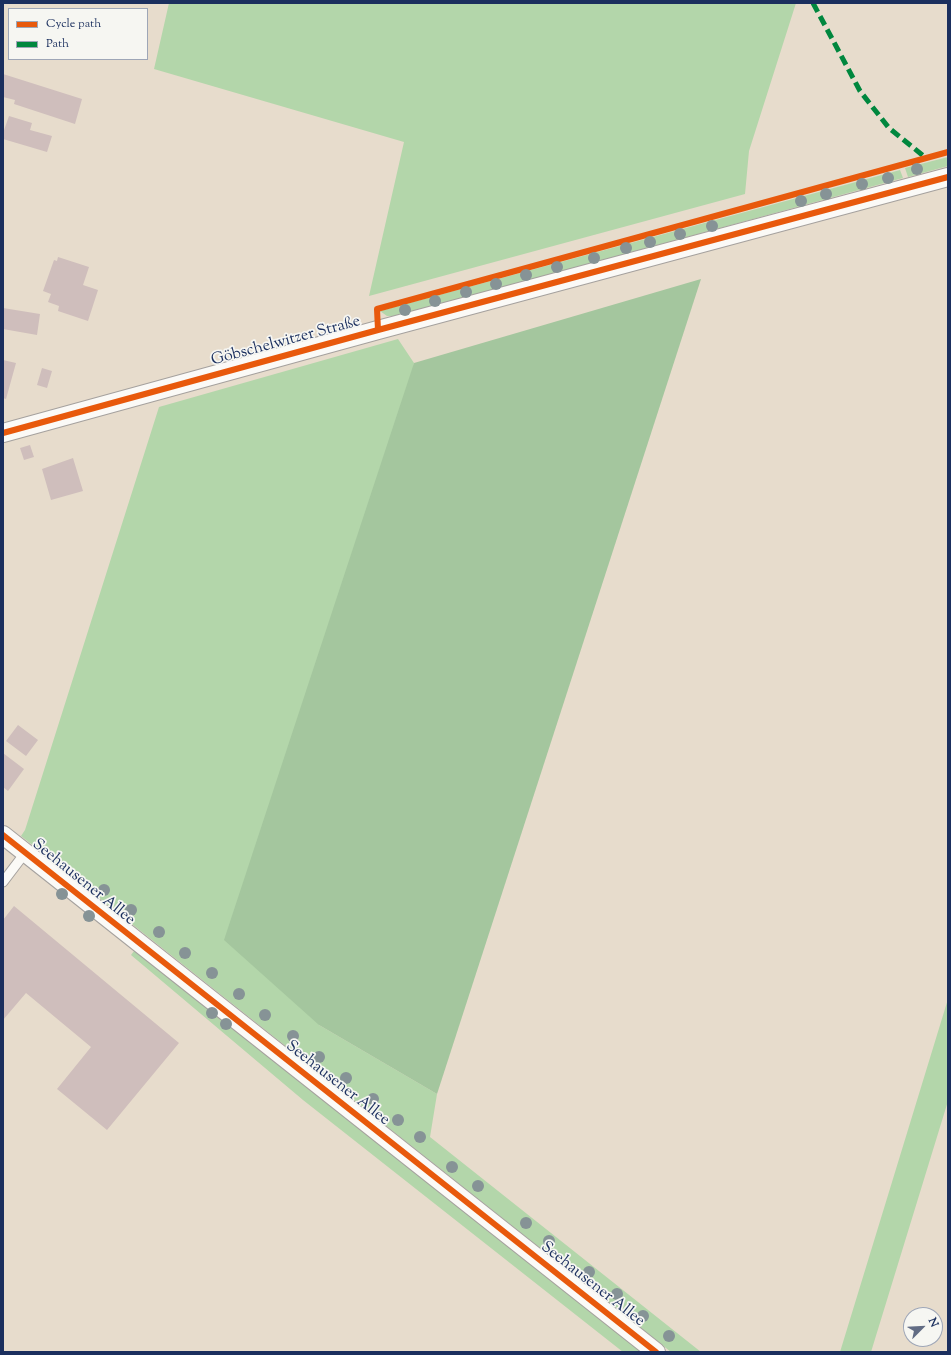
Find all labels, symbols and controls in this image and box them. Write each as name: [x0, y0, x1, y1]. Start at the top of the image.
legend: [8, 8, 148, 60]
text: Cycle path: [46, 15, 101, 33]
text: Path: [46, 35, 69, 53]
street label: Göbschelwitzer Straße: [209, 313, 363, 371]
street label: Seehausener Allee: [28, 836, 138, 930]
street label: Seehausener Allee: [281, 1037, 393, 1131]
street label: Seehausener Allee: [536, 1238, 648, 1332]
north arrow: [903, 1307, 943, 1347]
text: N: [924, 1315, 942, 1330]

